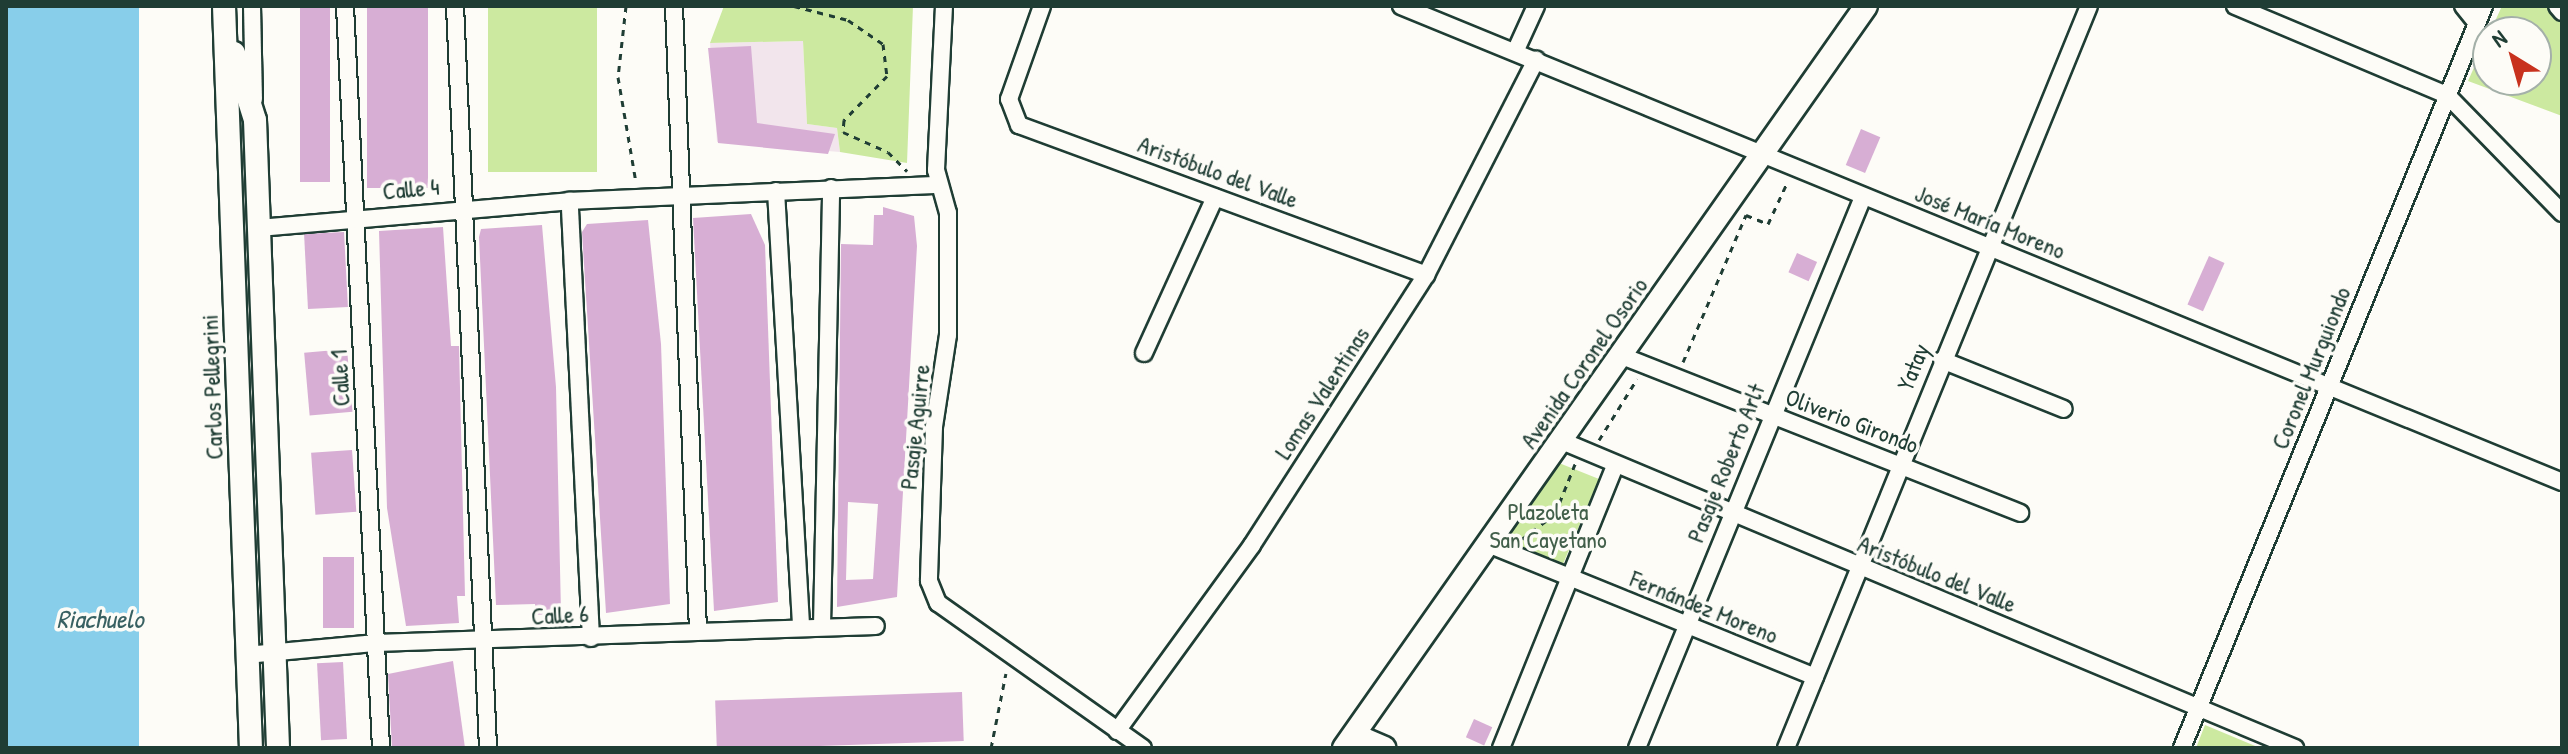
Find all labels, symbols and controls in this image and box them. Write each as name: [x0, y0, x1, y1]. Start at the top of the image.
north arrow: [2472, 16, 2552, 96]
text: N: [2485, 23, 2512, 54]
street label: Aristóbulo del Valle: [1134, 130, 1302, 214]
street label: Calle 4: [381, 172, 441, 206]
street label: José María Moreno: [1911, 179, 2069, 265]
street label: Avenida Coronel Osorio: [1514, 272, 1654, 454]
street label: Coronel Murguiondo: [2265, 283, 2357, 453]
street label: Carlos Pellegrini: [195, 314, 229, 460]
street label: Lomas Valentinas: [1269, 321, 1375, 465]
street label: Yatay: [1891, 339, 1935, 395]
street label: Calle 1: [324, 349, 356, 407]
street label: Pasaje Aguirre: [894, 363, 936, 491]
street label: Pasaje Roberto Arlt: [1681, 379, 1771, 547]
street label: Oliverio Girondo: [1782, 383, 1922, 459]
park label: Plazoleta San Cayetano: [1489, 498, 1607, 554]
street label: Aristóbulo del Valle: [1854, 529, 2020, 619]
street label: Fernández Moreno: [1626, 564, 1782, 650]
street label: Calle 6: [531, 599, 589, 631]
water label: Riachuelo: [57, 603, 143, 635]

